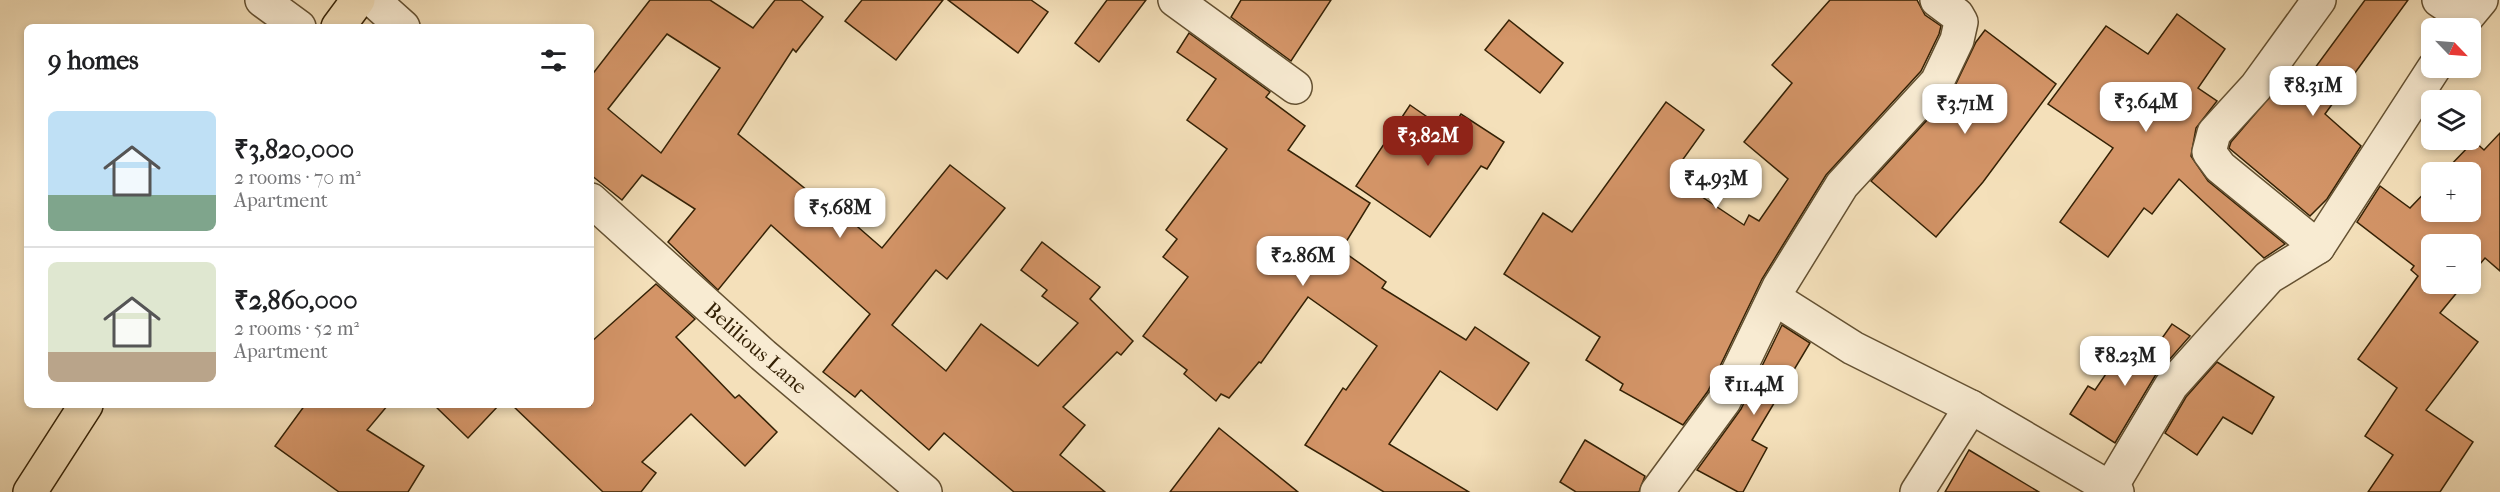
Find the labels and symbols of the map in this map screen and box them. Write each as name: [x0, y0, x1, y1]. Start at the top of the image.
north arrow: [2421, 18, 2481, 78]
pin: ₹8.31M: [2264, 66, 2362, 117]
pin: ₹3.64M: [2097, 82, 2195, 133]
pin: ₹3.71M: [1916, 84, 2014, 135]
pin: ₹3.82M: [1379, 116, 1477, 167]
pin: ₹4.93M: [1667, 159, 1765, 210]
pin: ₹5.68M: [791, 188, 889, 239]
pin: ₹2.86M: [1254, 236, 1352, 287]
street label: Belilious Lane: [700, 297, 812, 399]
pin: ₹8.23M: [2076, 336, 2174, 387]
pin: ₹11.4M: [1705, 365, 1803, 416]

